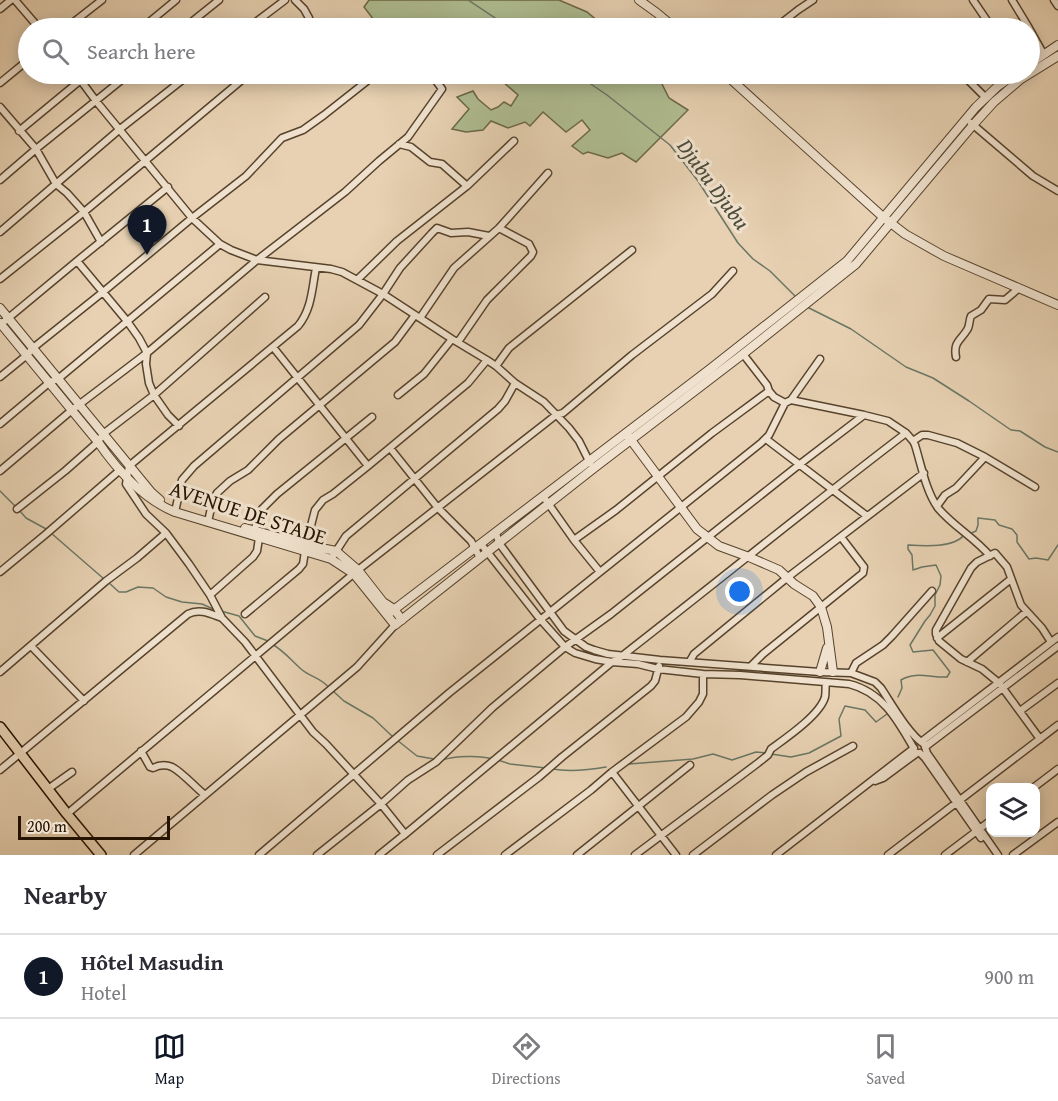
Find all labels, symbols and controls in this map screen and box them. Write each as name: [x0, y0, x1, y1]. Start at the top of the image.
search box: [18, 18, 1040, 84]
icon: search: [39, 35, 72, 68]
text: Search here: [87, 35, 196, 67]
water label: Djubu Djubu: [669, 131, 758, 236]
pin: 1: [128, 206, 166, 255]
street label: AVENUE DE STADE: [166, 473, 331, 553]
your location: [725, 577, 754, 606]
map controls: [986, 783, 1040, 837]
button: layers: [986, 783, 1040, 837]
scale bar: [18, 813, 170, 840]
text: 200 m: [27, 814, 67, 838]
text: Nearby: [24, 875, 107, 914]
text: Hôtel Masudin: [81, 946, 223, 978]
text: 1: [38, 962, 49, 991]
text: 900 m: [984, 962, 1034, 991]
text: Hotel: [81, 978, 127, 1007]
tab: Map: [153, 1030, 186, 1090]
tab: Directions: [492, 1030, 561, 1090]
tab: Saved: [866, 1030, 905, 1090]

